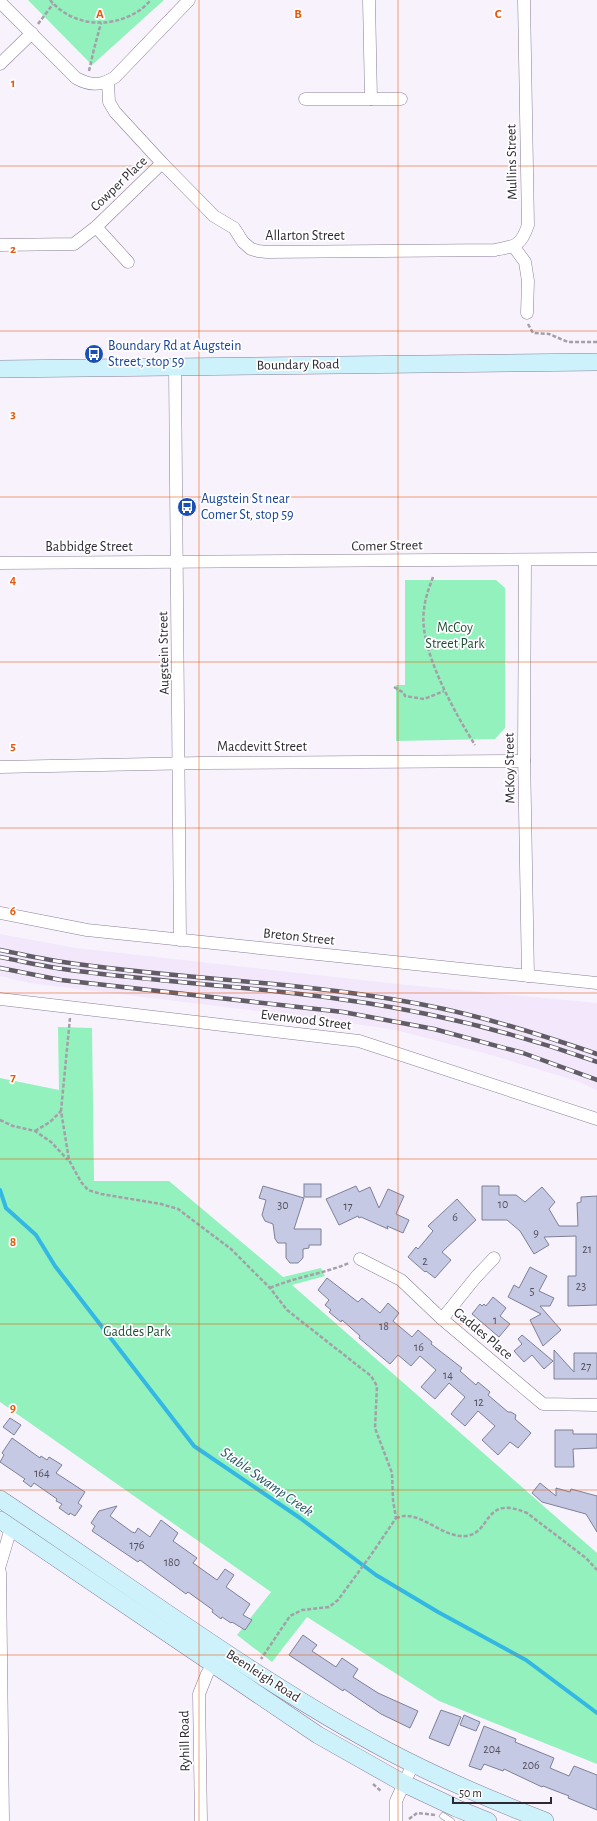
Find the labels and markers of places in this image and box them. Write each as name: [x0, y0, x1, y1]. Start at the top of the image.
place label: Boundary Rd at Augstein Street, stop 59: [108, 339, 241, 369]
bus stop icon: Boundary Rd at Augstein Street, stop 59: [83, 343, 105, 365]
place label: Augstein St near Comer St, stop 59: [201, 492, 294, 522]
bus stop icon: Augstein St near Comer St, stop 59: [176, 496, 198, 518]

